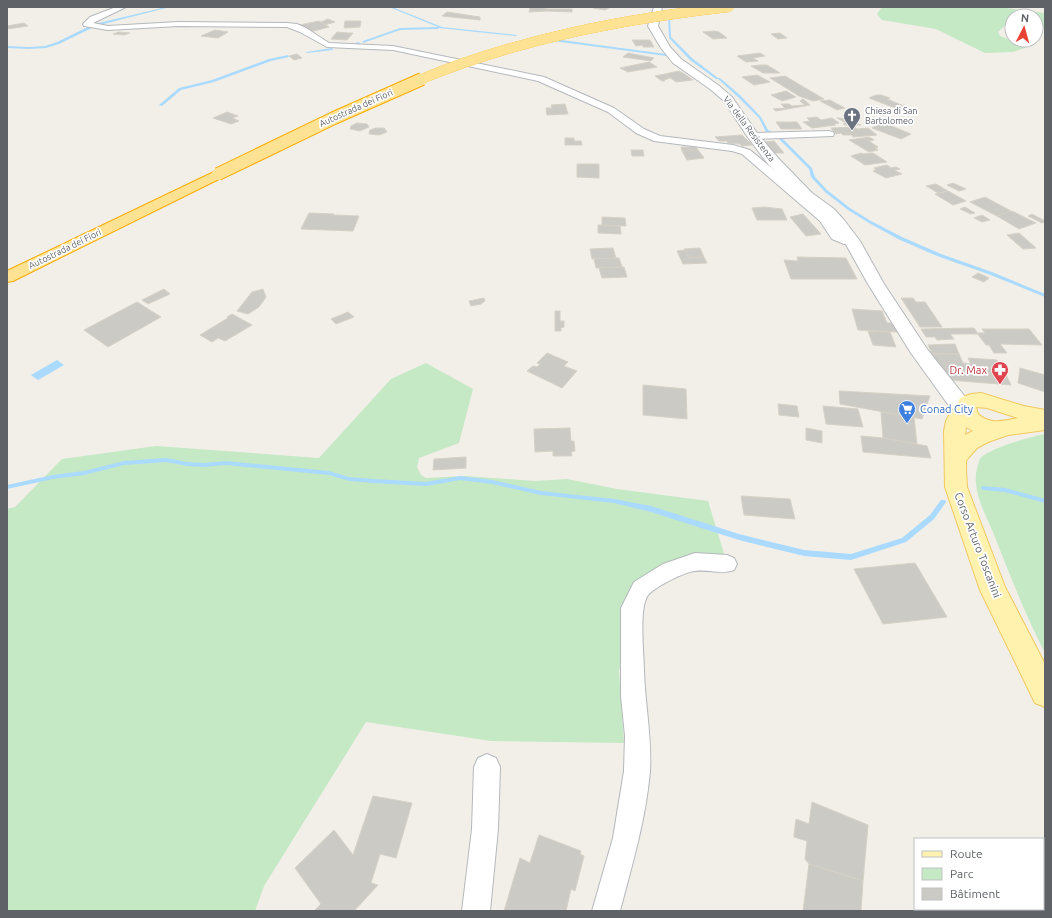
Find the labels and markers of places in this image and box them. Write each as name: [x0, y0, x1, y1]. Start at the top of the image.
church icon: Chiesa di San Bartolomeo: [842, 106, 862, 131]
place label: Chiesa di San Bartolomeo: [865, 106, 917, 126]
pharmacy icon: Dr. Max: [990, 360, 1010, 385]
place label: Dr. Max: [950, 364, 987, 376]
supermarket icon: Conad City: [897, 399, 917, 424]
place label: Conad City: [920, 403, 974, 415]

